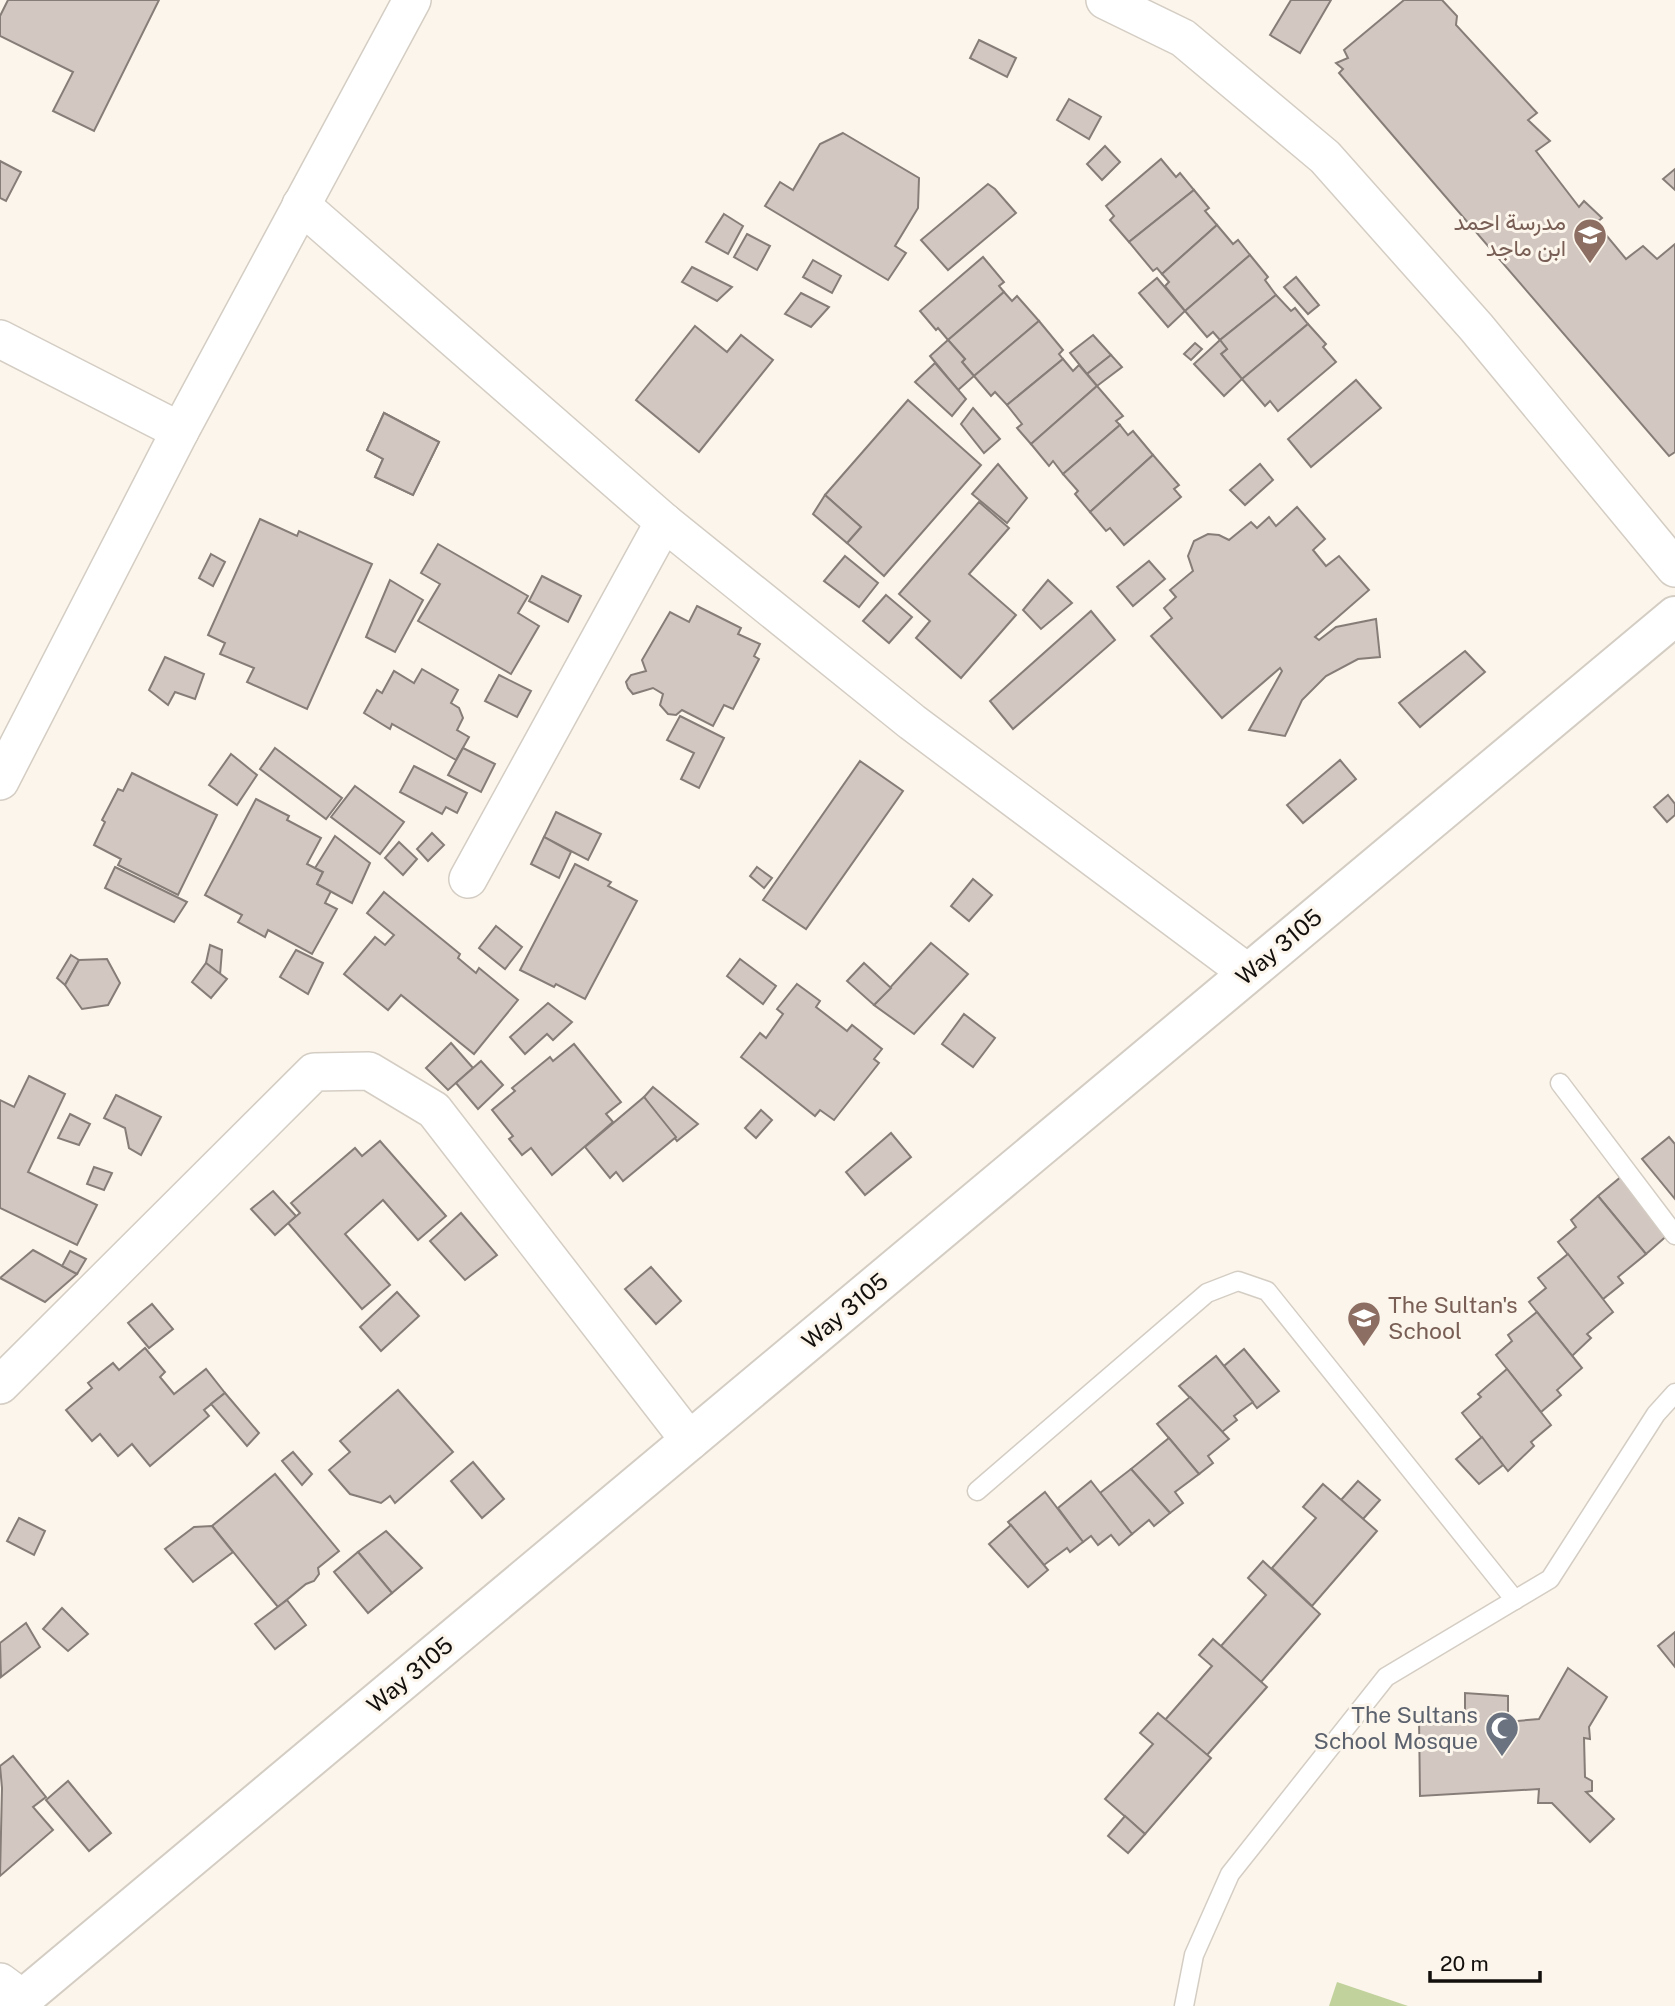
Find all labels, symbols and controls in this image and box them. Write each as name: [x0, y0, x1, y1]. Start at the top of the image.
place label: مدرسة احمد ابن ماجد: [1454, 208, 1566, 262]
school or university icon: مدرسة احمد ابن ماجد: [1571, 216, 1609, 265]
street label: Way 3105: [1230, 903, 1327, 990]
street label: Way 3105: [796, 1267, 893, 1354]
place label: The Sultan's School: [1388, 1291, 1518, 1344]
school or university icon: The Sultan's School: [1345, 1299, 1383, 1348]
street label: Way 3105: [361, 1631, 458, 1718]
place label: The Sultans School Mosque: [1314, 1701, 1478, 1754]
mosque icon: The Sultans School Mosque: [1483, 1709, 1521, 1758]
scale bar: [1430, 1940, 1540, 1984]
text: 20 m: [1440, 1951, 1489, 1976]

